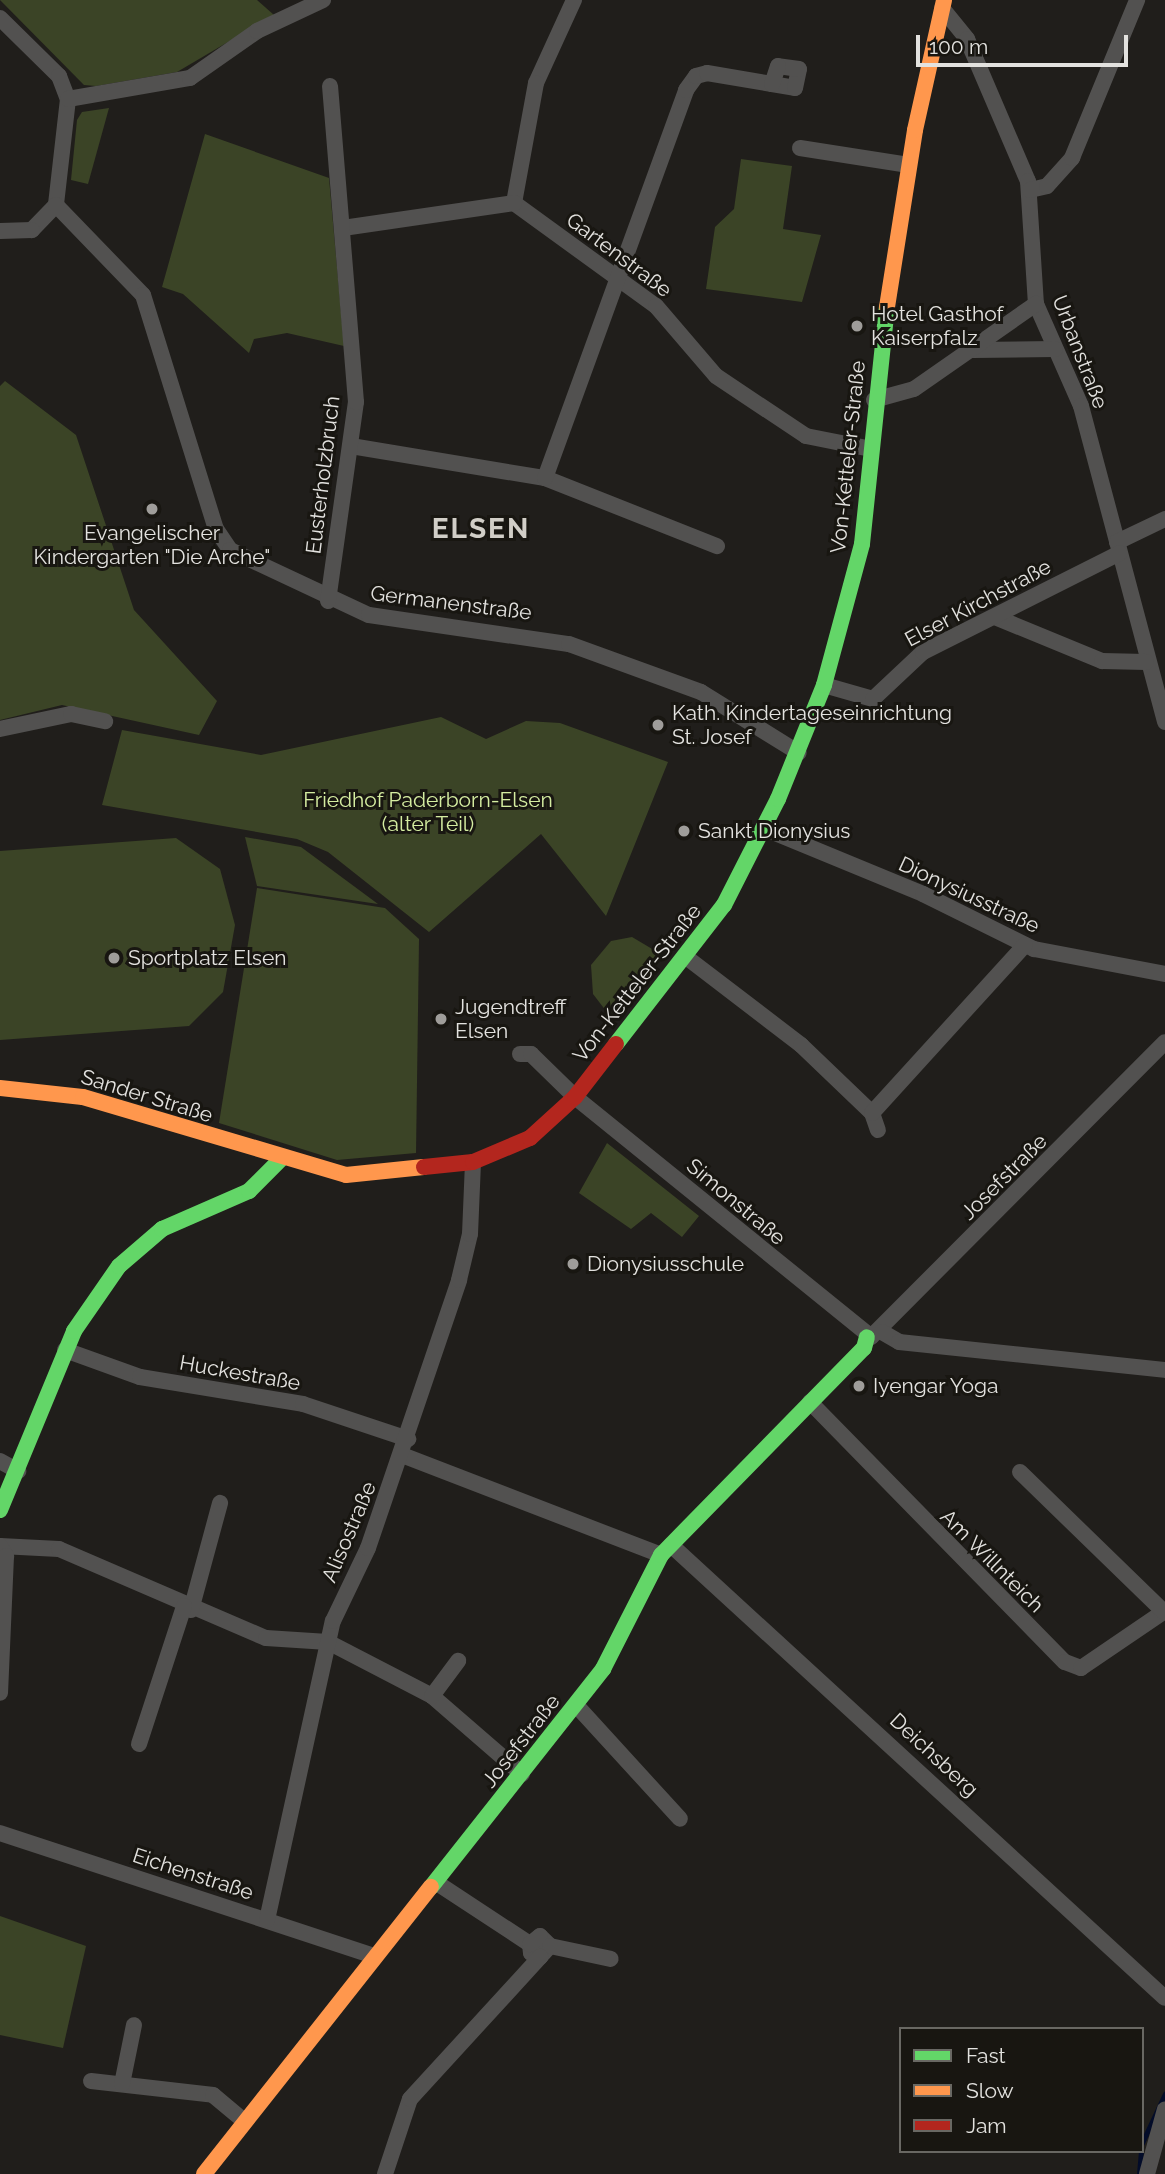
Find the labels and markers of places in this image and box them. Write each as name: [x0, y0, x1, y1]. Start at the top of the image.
place label: Hotel Gasthof Kaiserpfalz: [871, 301, 1004, 351]
marker: Hotel Gasthof Kaiserpfalz: [849, 318, 865, 334]
marker: Evangelischer Kindergarten "Die Arche": [144, 501, 160, 517]
place label: Evangelischer Kindergarten "Die Arche": [33, 520, 271, 570]
place label: Kath. Kindertageseinrichtung St. Josef: [672, 700, 952, 750]
marker: Kath. Kindertageseinrichtung St. Josef: [650, 717, 666, 733]
place label: Sankt Dionysius: [698, 818, 851, 844]
marker: Sankt Dionysius: [676, 823, 692, 839]
place label: Sportplatz Elsen: [128, 945, 287, 971]
marker: Sportplatz Elsen: [106, 950, 122, 966]
place label: Jugendtreff Elsen: [455, 994, 567, 1044]
marker: Jugendtreff Elsen: [433, 1011, 449, 1027]
place label: Dionysiusschule: [587, 1251, 744, 1277]
marker: Dionysiusschule: [565, 1256, 581, 1272]
place label: Iyengar Yoga: [873, 1373, 1000, 1399]
marker: Iyengar Yoga: [851, 1378, 867, 1394]

